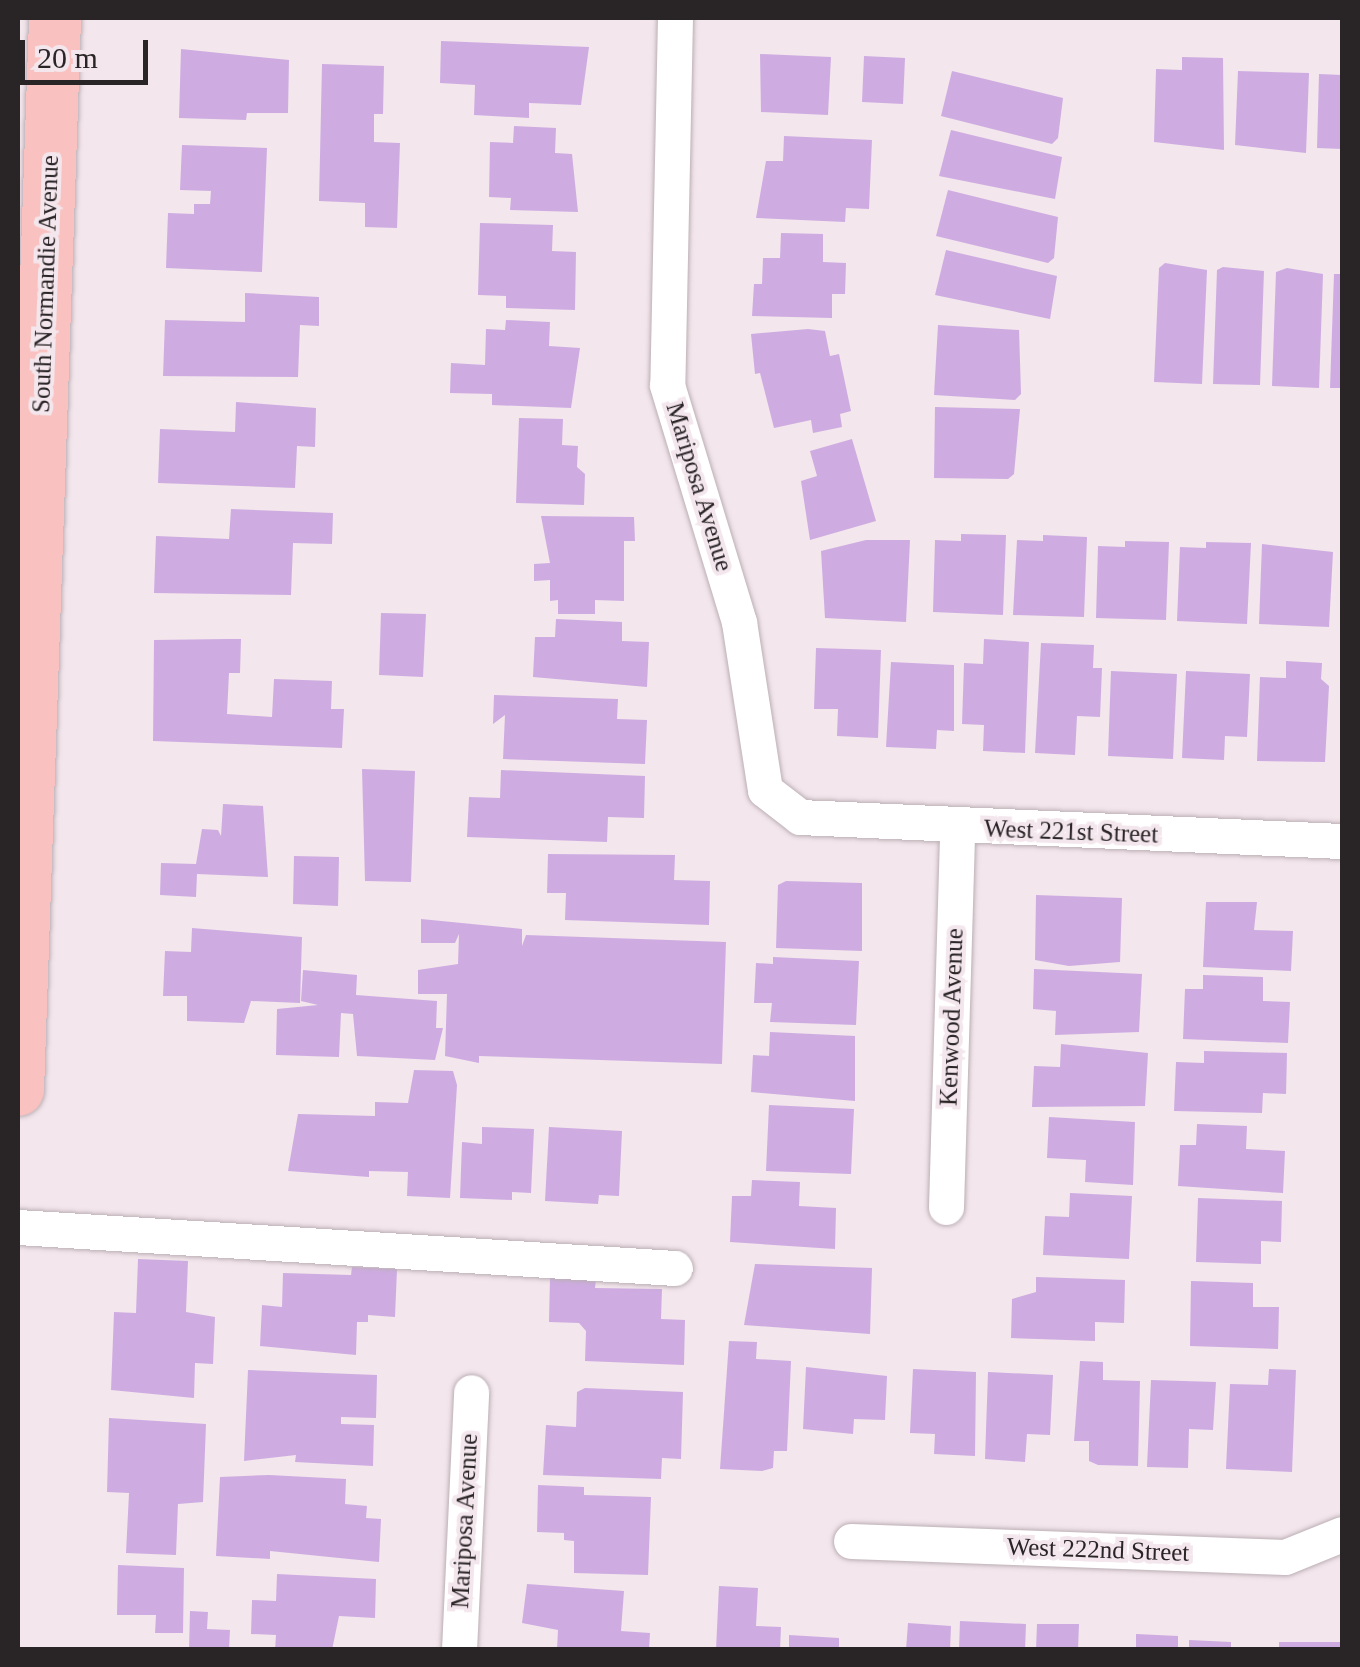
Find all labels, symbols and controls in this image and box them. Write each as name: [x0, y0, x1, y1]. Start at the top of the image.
scale bar: [25, 20, 152, 82]
text: 20 m: [37, 41, 98, 74]
street label: South Normandie Avenue: [26, 154, 66, 414]
street label: Mariposa Avenue: [659, 398, 739, 576]
street label: West 221st Street: [983, 814, 1159, 850]
street label: Kenwood Avenue: [934, 927, 970, 1107]
street label: Mariposa Avenue: [445, 1432, 485, 1610]
street label: West 222nd Street: [1006, 1532, 1190, 1568]

